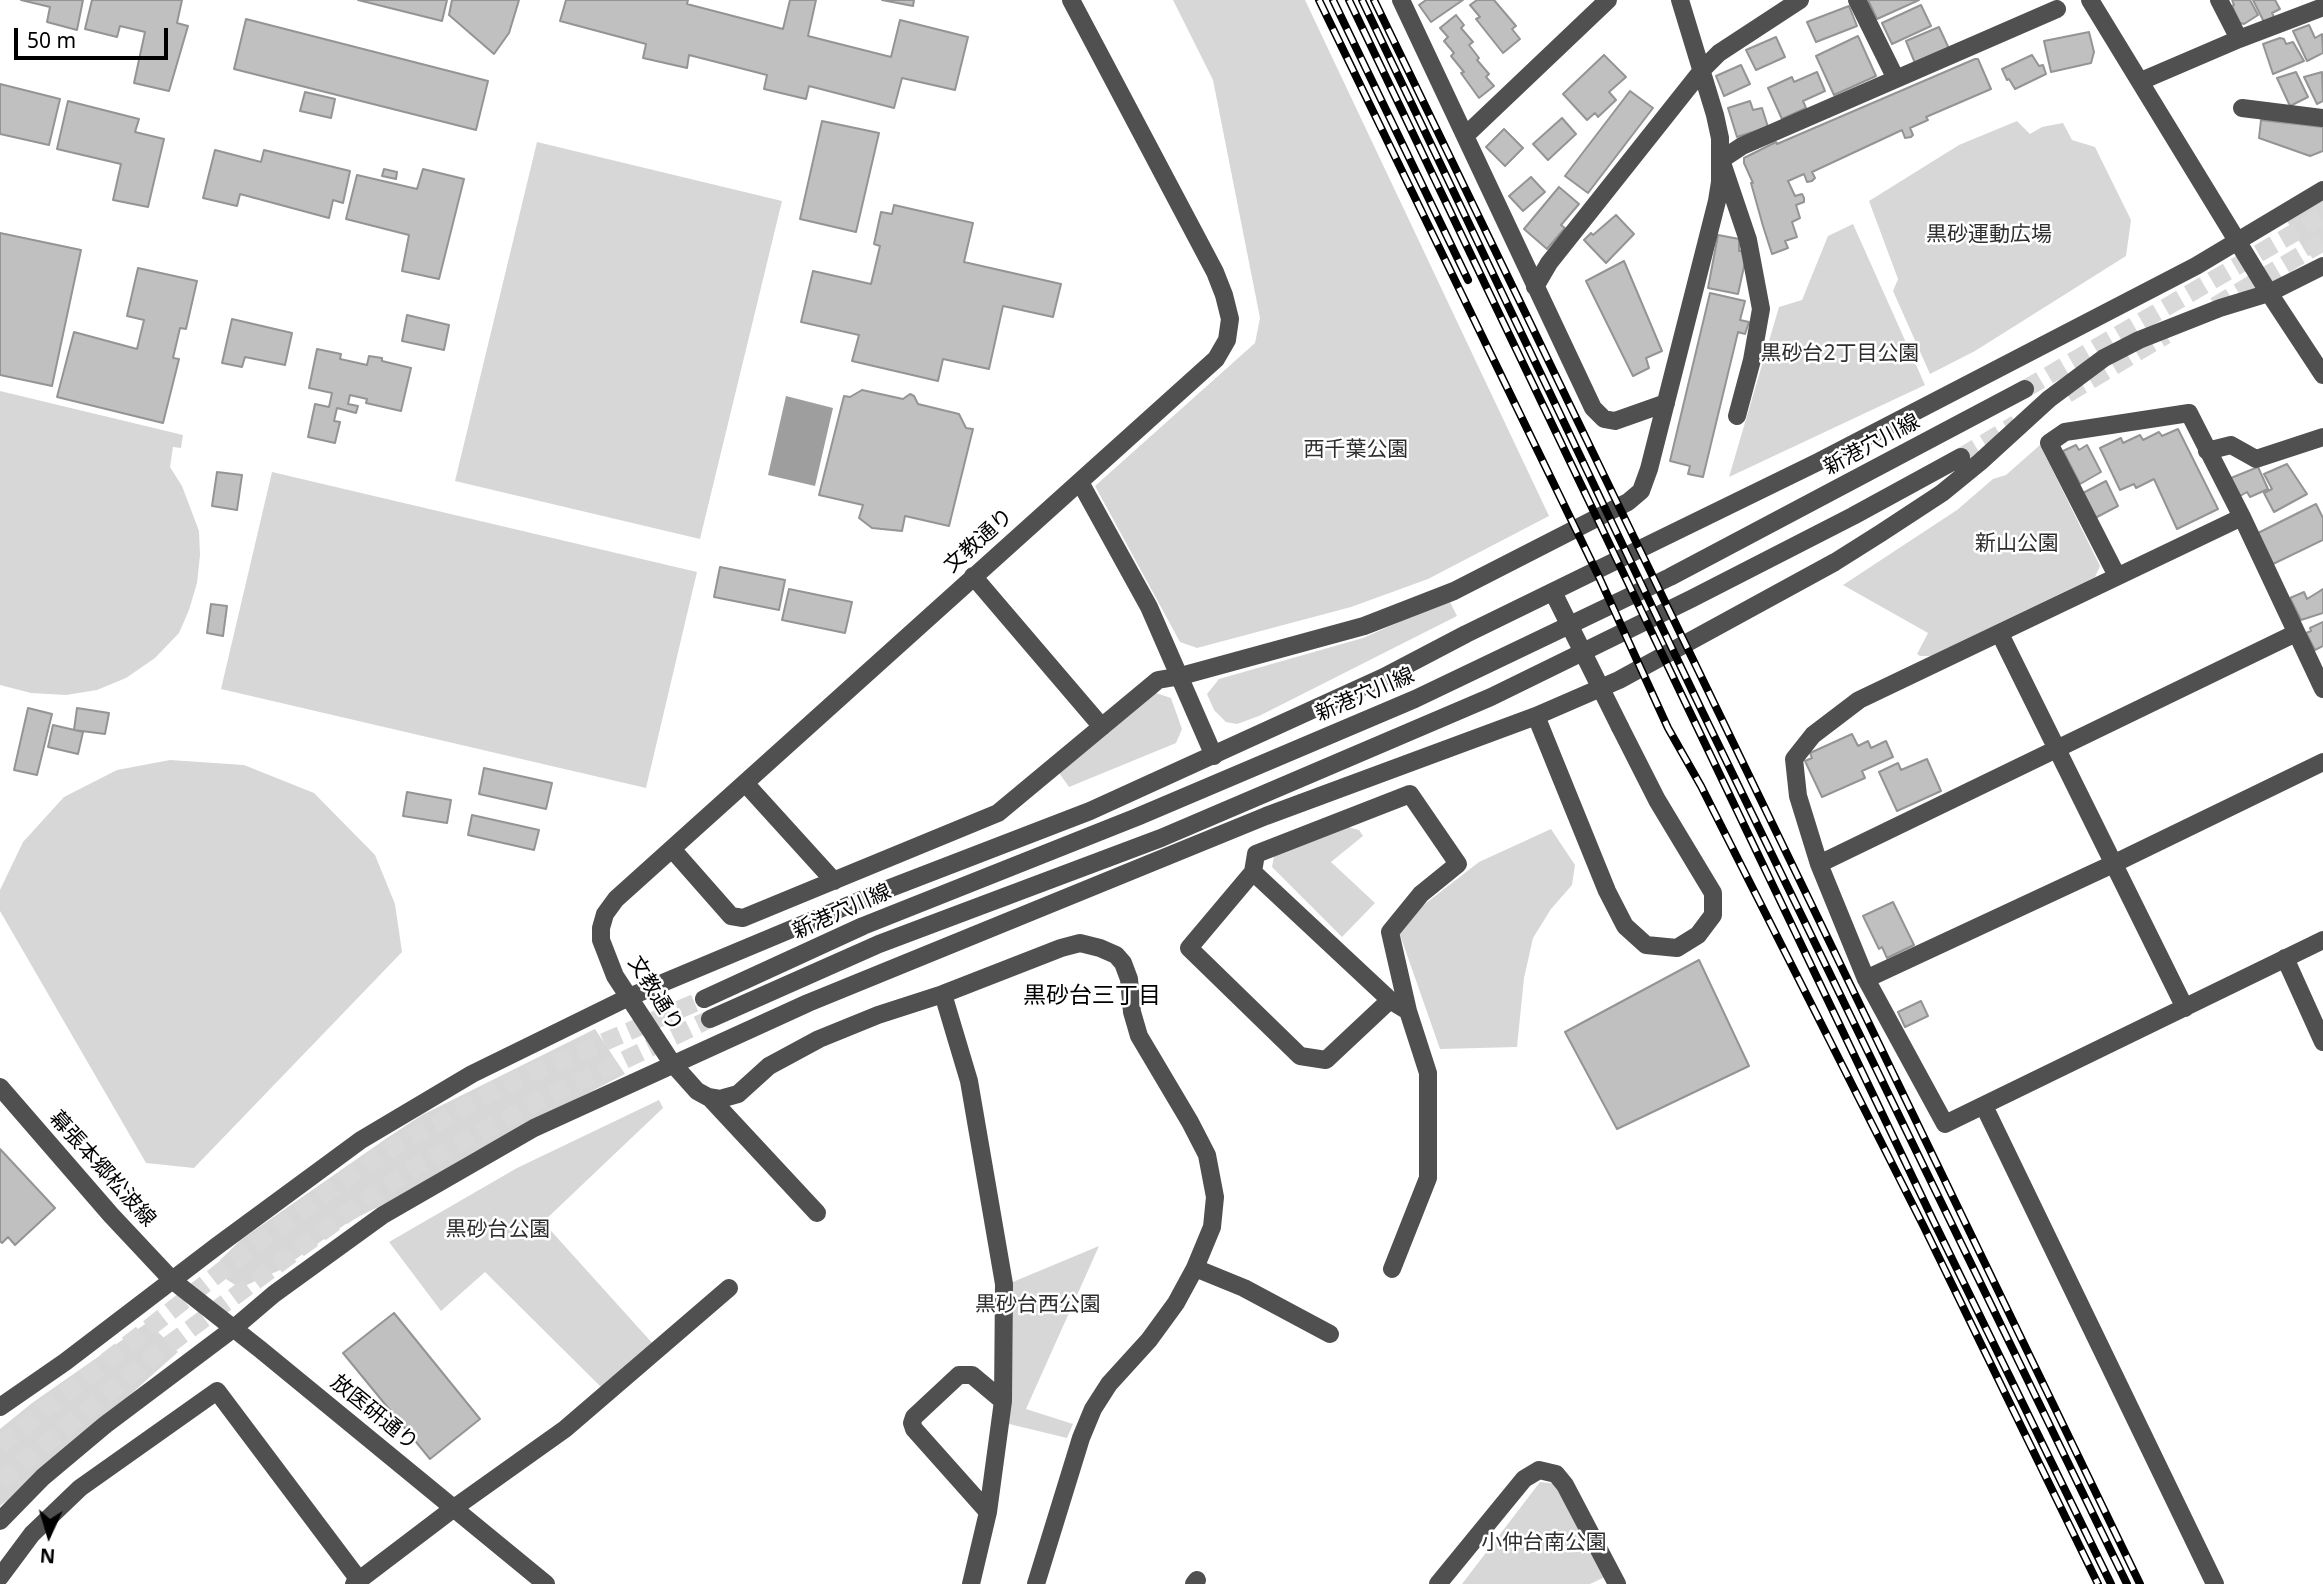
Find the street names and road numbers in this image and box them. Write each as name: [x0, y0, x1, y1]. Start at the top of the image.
street label: 新港穴川線: [1820, 409, 1924, 481]
street label: 文教通り: [939, 504, 1019, 578]
street label: 新港穴川線: [1312, 663, 1418, 727]
street label: 新港穴川線: [789, 879, 895, 945]
street label: 文教通り: [622, 952, 688, 1036]
street label: 幕張本郷松波線: [43, 1106, 161, 1232]
street label: 放医研通り: [325, 1370, 423, 1456]

